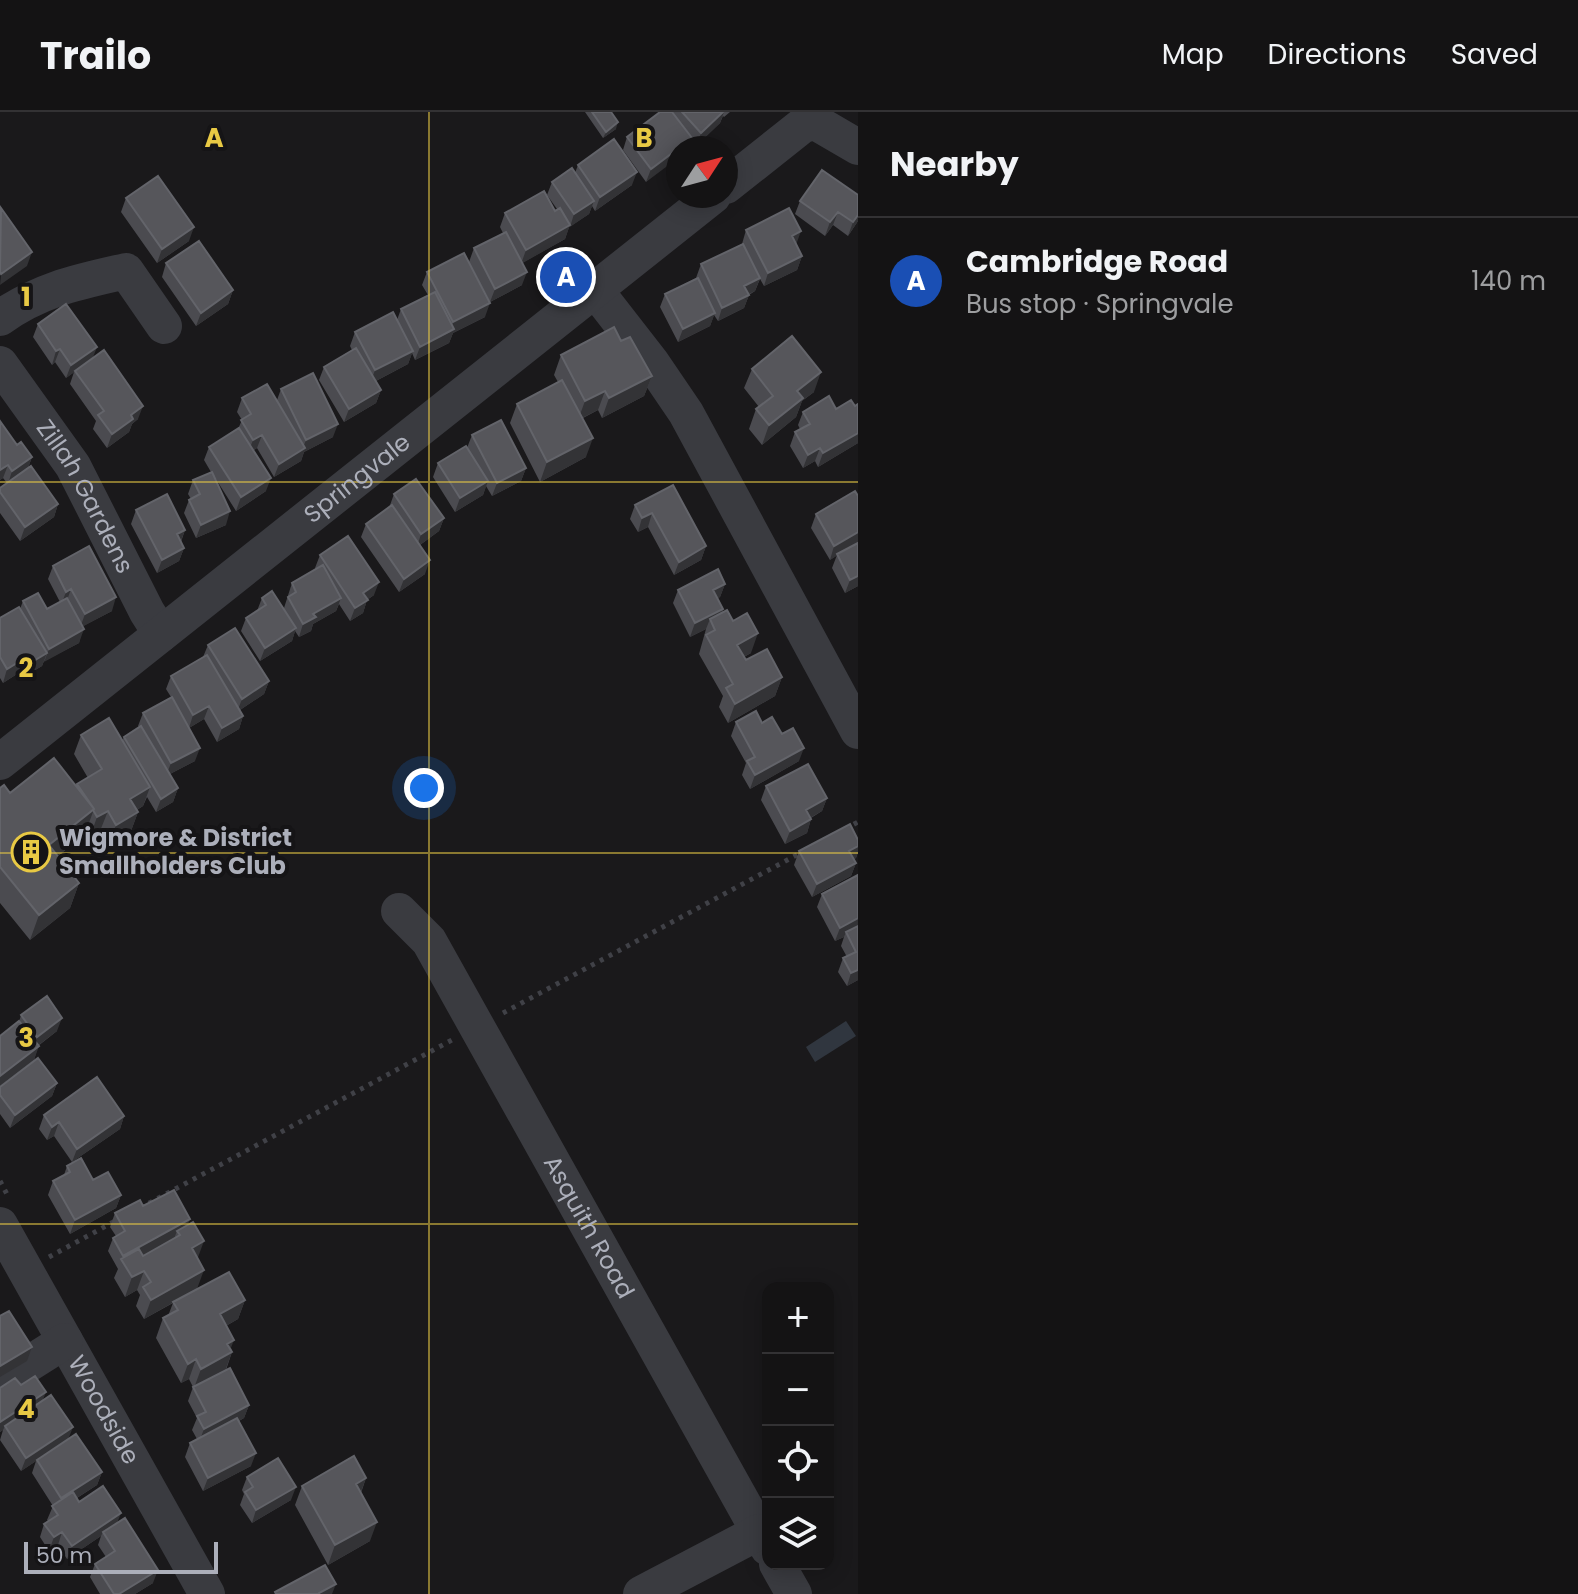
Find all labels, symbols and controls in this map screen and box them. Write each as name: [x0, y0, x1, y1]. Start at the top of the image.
text: Trailo: [40, 29, 151, 82]
text: Map: [1162, 35, 1224, 74]
text: Directions: [1268, 35, 1407, 74]
text: Saved: [1451, 35, 1538, 74]
text: A: [204, 120, 224, 156]
text: B: [635, 120, 653, 156]
north arrow: [666, 136, 738, 208]
text: Nearby: [890, 140, 1019, 188]
text: Cambridge Road: [966, 240, 1228, 283]
pin: A: [540, 247, 592, 307]
text: A: [906, 263, 926, 299]
text: 140 m: [1471, 263, 1546, 299]
text: 1: [21, 279, 31, 315]
text: Bus stop · Springvale: [966, 286, 1234, 322]
street label: Zillah Gardens: [29, 413, 142, 579]
street label: Springvale: [297, 426, 417, 531]
text: 2: [19, 650, 34, 686]
your location: [404, 768, 444, 808]
place label: Wigmore & District Smallholders Club: [59, 821, 292, 882]
building icon: Wigmore & District Smallholders Club: [10, 831, 52, 873]
text: 3: [18, 1020, 34, 1056]
street label: Asquith Road: [536, 1149, 642, 1304]
map controls: [762, 1282, 834, 1570]
button: +: [762, 1282, 834, 1354]
street label: Woodside: [60, 1349, 148, 1470]
button: −: [762, 1354, 834, 1426]
text: 4: [17, 1391, 35, 1427]
button: locate: [762, 1426, 834, 1498]
button: layers: [762, 1498, 834, 1570]
scale bar: [24, 1538, 218, 1574]
text: 50 m: [36, 1540, 92, 1571]

